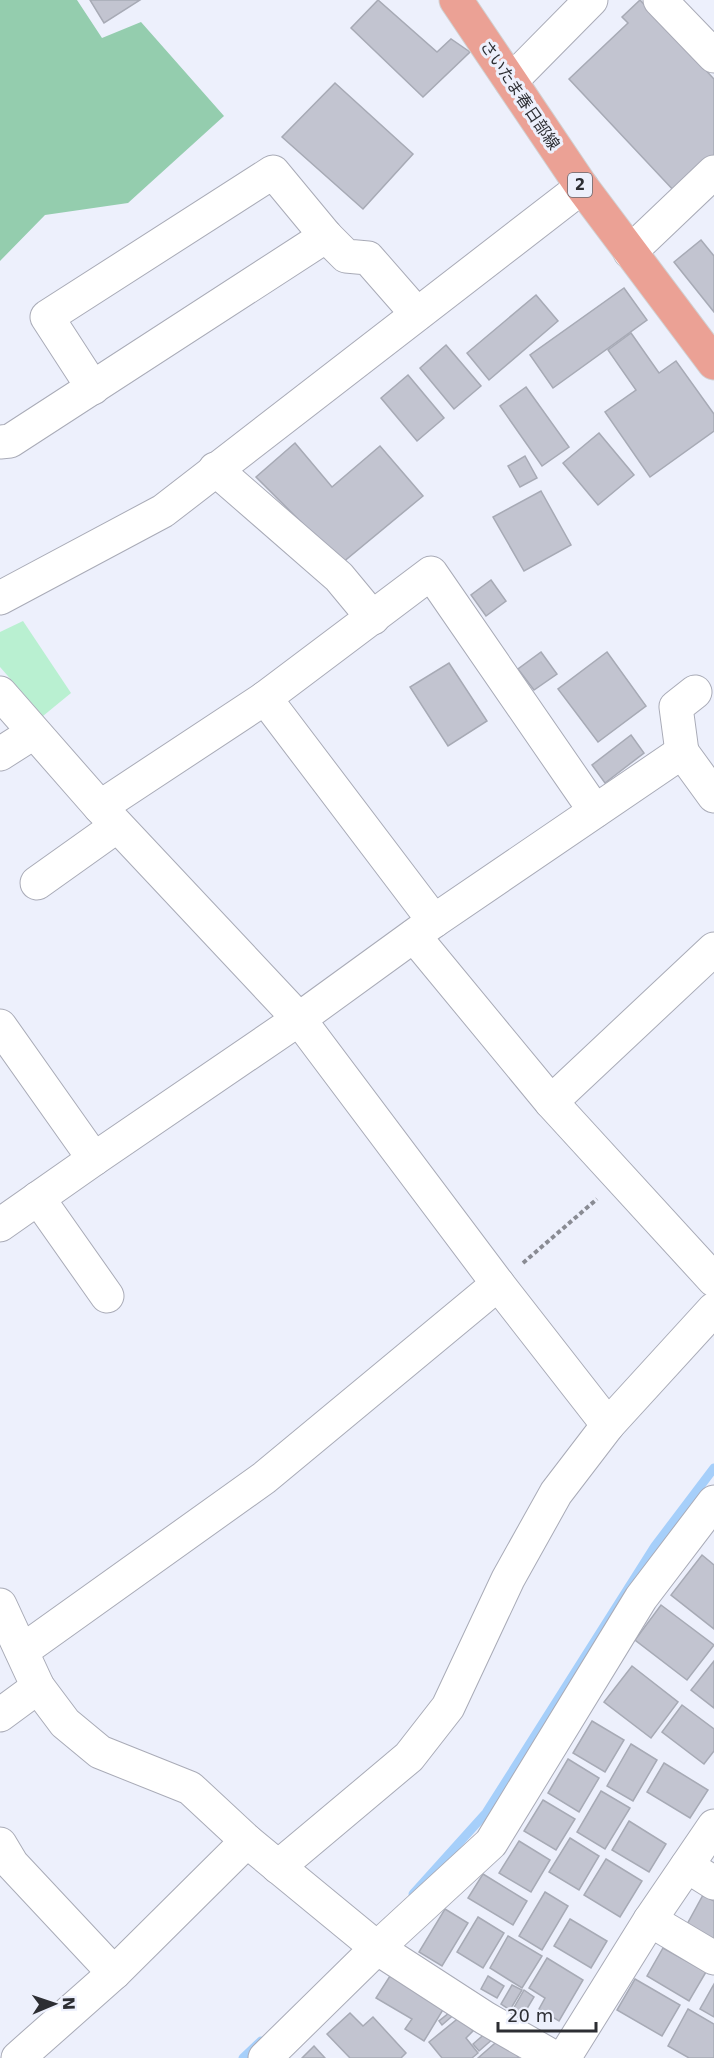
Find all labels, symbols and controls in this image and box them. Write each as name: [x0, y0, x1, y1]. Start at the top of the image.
street label: さいたま春日部線: [476, 37, 564, 153]
road number: 2: [568, 173, 592, 197]
north arrow: [24, 1974, 84, 2034]
scale bar: [498, 1995, 596, 2033]
text: N: [59, 1996, 78, 2011]
text: 20 m: [507, 2005, 553, 2026]

